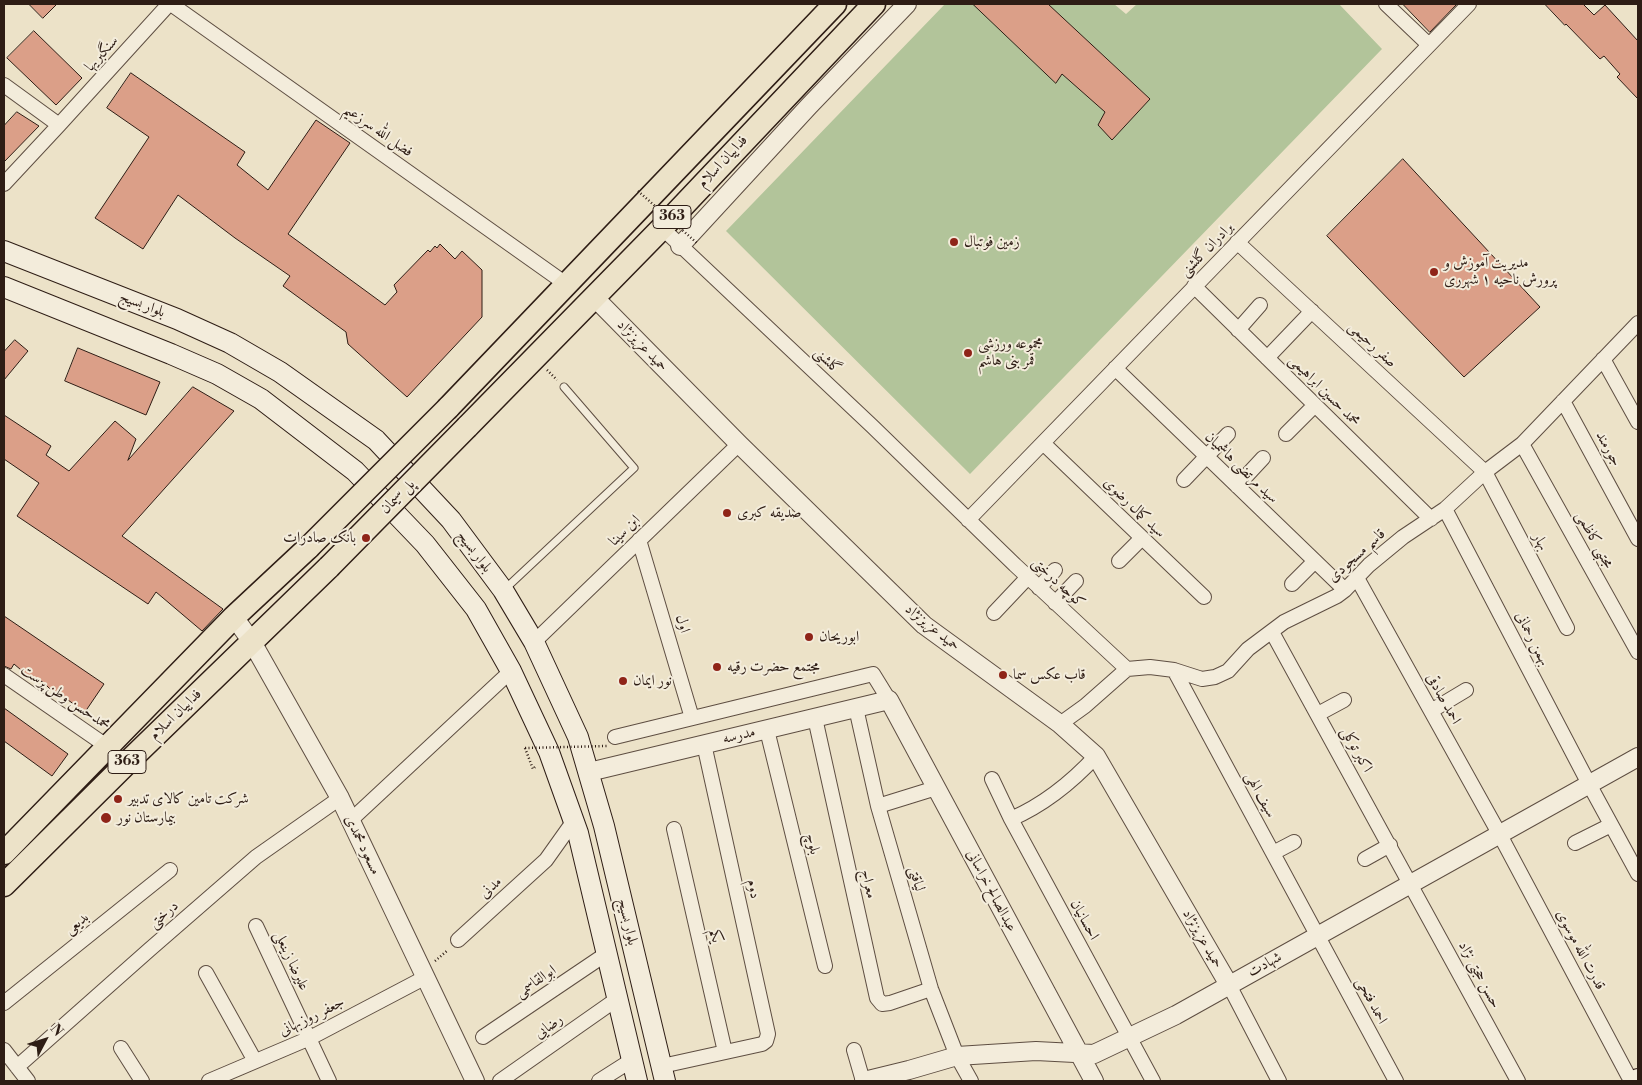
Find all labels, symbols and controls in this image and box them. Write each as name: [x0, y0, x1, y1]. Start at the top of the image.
street label: سنگبریها: [81, 32, 123, 76]
street label: فضل الله سرزعیم: [340, 101, 416, 161]
street label: فداییان اسلام: [694, 132, 752, 192]
road number: 363: [653, 206, 691, 228]
street label: برادران گلشنی: [1177, 219, 1237, 281]
place label: زمین فوتبال: [964, 233, 1020, 251]
marker: زمین فوتبال: [948, 236, 960, 248]
place label: مدیریت آموزش و پرورش ناحیه ۱ شهرری: [1444, 254, 1556, 289]
marker: مدیریت آموزش و پرورش ناحیه ۱ شهرری: [1428, 266, 1440, 278]
street label: بلوار بسیج: [117, 288, 167, 322]
street label: حمید عزیزنژاد: [613, 316, 671, 376]
street label: صفر رحیمی: [1344, 318, 1400, 372]
place label: مجموعه ورزشی قمر بنی هاشم: [978, 335, 1043, 370]
street label: گلشنی: [809, 344, 845, 378]
marker: مجموعه ورزشی قمر بنی هاشم: [962, 347, 974, 359]
street label: محمد حسین ابراهیمی: [1284, 351, 1364, 431]
street label: سید مرتضی هاشمیان: [1200, 428, 1282, 508]
street label: جورمند: [1591, 428, 1625, 470]
street label: سید کمال رضوی: [1099, 474, 1169, 542]
street label: پل سیمان: [377, 476, 419, 518]
place label: صدیقه کبری: [737, 504, 801, 522]
marker: صدیقه کبری: [721, 507, 733, 519]
street label: مجتبی کاظمی: [1571, 508, 1617, 572]
street label: ابن سینا: [606, 512, 644, 550]
street label: قاسم مسجودی: [1324, 525, 1390, 587]
street label: بلوار بسیج: [452, 528, 496, 576]
place label: بانک صادرات: [283, 529, 356, 547]
street label: بهار: [1528, 530, 1552, 554]
marker: بانک صادرات: [360, 532, 372, 544]
street label: کوچه درختی: [1028, 554, 1088, 612]
street label: حمید عزیزنژاد: [901, 600, 963, 656]
street label: بهمن رحمانی: [1511, 609, 1553, 669]
street label: اول: [671, 613, 693, 635]
place label: ابوریحان: [819, 628, 859, 646]
marker: ابوریحان: [803, 631, 815, 643]
place label: مجتمع حضرت رقیه: [727, 658, 820, 676]
street label: محمدحسن وطن پرست: [17, 661, 113, 735]
marker: مجتمع حضرت رقیه: [711, 661, 723, 673]
place label: قاب عکس سما: [1013, 666, 1086, 684]
marker: قاب عکس سما: [997, 669, 1009, 681]
street label: احمد صادقی: [1422, 670, 1464, 728]
place label: نور ایمان: [633, 672, 672, 690]
marker: نور ایمان: [617, 675, 629, 687]
street label: فداییان اسلام: [146, 686, 206, 744]
street label: مدرسه: [721, 724, 757, 748]
street label: اکبر توکلی: [1336, 724, 1376, 776]
road number: 363: [108, 750, 146, 774]
street label: سیف الهی: [1240, 769, 1280, 821]
place label: شرکت تامین کالای تدبیر: [128, 790, 249, 808]
marker: شرکت تامین کالای تدبیر: [112, 793, 124, 805]
place label: بیمارستان نور: [117, 809, 175, 827]
marker: بیمارستان نور: [99, 811, 113, 825]
street label: مسعود محمدی: [340, 812, 384, 878]
street label: بلوچ: [801, 831, 823, 857]
street label: عبدالصالح خراسانی: [962, 847, 1020, 935]
street label: لیاقتی: [904, 864, 928, 894]
street label: معراج: [856, 868, 880, 900]
street label: مدنی: [476, 873, 506, 903]
street label: دوم: [742, 878, 764, 900]
street label: درختی: [145, 897, 183, 933]
street label: بلوار بسیج: [613, 897, 641, 947]
street label: احسانیان: [1066, 897, 1102, 943]
street label: حمید عزیزنژاد: [1178, 906, 1226, 972]
street label: قدرت الله موسوی: [1551, 907, 1609, 993]
street label: بدیعی: [61, 909, 93, 939]
street label: علیرضا زینعلی: [269, 928, 313, 994]
street label: یکم: [705, 928, 725, 944]
street label: حسن حجتی نژاد: [1454, 938, 1504, 1012]
street label: شهادت: [1245, 948, 1285, 982]
street label: ابوالقاسمی: [512, 962, 560, 1002]
street label: احمد فتحی: [1351, 975, 1391, 1027]
street label: جعفر روزبهانی: [276, 993, 348, 1041]
street label: رضایی: [531, 1011, 567, 1043]
north arrow: [20, 1015, 70, 1065]
text: N: [46, 1020, 67, 1040]

